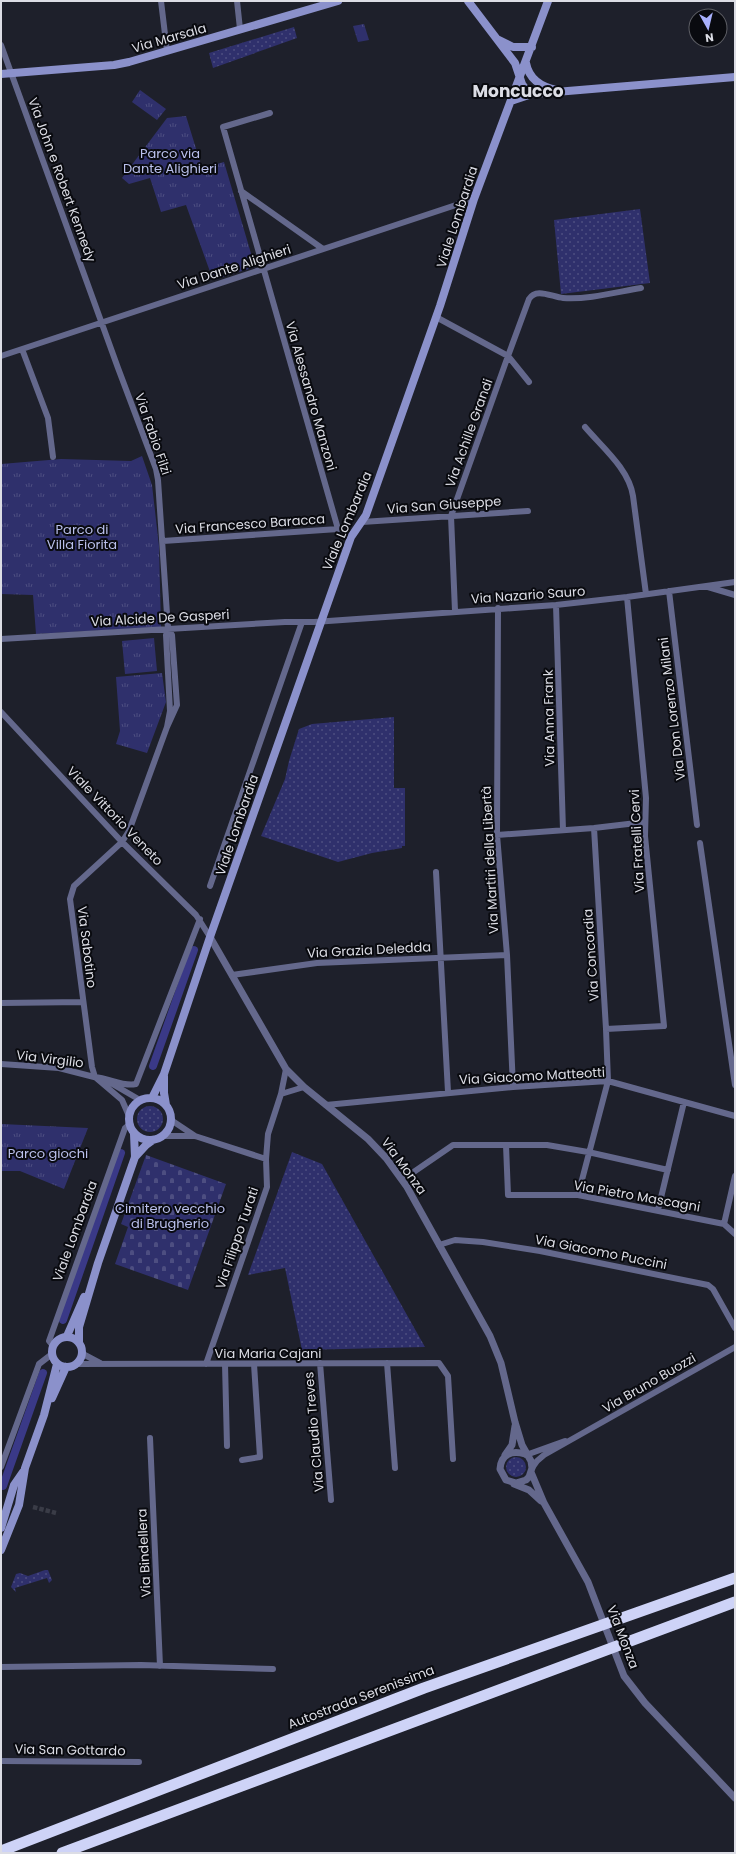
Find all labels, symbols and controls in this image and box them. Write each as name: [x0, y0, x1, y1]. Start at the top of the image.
north arrow: [688, 8, 728, 48]
street label: Via Marsala: [130, 18, 208, 58]
text: N: [704, 29, 715, 46]
district label: Moncucco: [472, 79, 564, 103]
street label: Via John e Robert Kennedy: [23, 95, 101, 266]
park label: Parco via Dante Alighieri: [123, 144, 217, 178]
street label: Viale Lombardia: [432, 164, 482, 270]
street label: Via Dante Alighieri: [175, 240, 293, 294]
street label: Via Alessandro Manzoni: [281, 319, 341, 473]
street label: Via Achille Grandi: [441, 376, 497, 490]
street label: Via Fabio Filzi: [130, 391, 176, 477]
street label: Viale Lombardia: [318, 468, 376, 574]
street label: Via San Giuseppe: [386, 492, 502, 518]
street label: Via Francesco Baracca: [174, 509, 326, 539]
park label: Parco di Villa Fiorita: [47, 520, 117, 554]
street label: Via Nazario Sauro: [470, 582, 586, 608]
street label: Via Alcide De Gasperi: [90, 605, 230, 631]
street label: Via Don Lorenzo Milani: [654, 636, 690, 782]
street label: Via Anna Frank: [539, 669, 559, 767]
street label: Viale Vittorio Veneto: [63, 762, 167, 870]
street label: Viale Lombardia: [211, 772, 263, 878]
street label: Via Martiri della Libertà: [477, 786, 503, 934]
street label: Via Fratelli Cervi: [625, 789, 649, 893]
street label: Via Sabotino: [73, 905, 101, 989]
street label: Via Concordia: [578, 908, 604, 1002]
street label: Via Grazia Deledda: [306, 937, 432, 963]
street label: Via Virgilio: [15, 1045, 85, 1073]
street label: Via Giacomo Matteotti: [458, 1063, 606, 1089]
street label: Via Monza: [377, 1133, 431, 1199]
park label: Parco giochi: [8, 1144, 88, 1163]
street label: Via Pietro Mascagni: [572, 1176, 702, 1216]
street label: Viale Lombardia: [48, 1178, 102, 1284]
street label: Via Filippo Turati: [211, 1184, 263, 1292]
park label: Cimitero vecchio di Brugherio: [115, 1199, 225, 1233]
street label: Via Giacomo Puccini: [533, 1230, 669, 1274]
street label: Via Maria Cajani: [215, 1344, 321, 1363]
street label: Via Bruno Buozzi: [599, 1348, 699, 1418]
street label: Via Claudio Treves: [299, 1371, 329, 1493]
street label: Via Bindellera: [132, 1508, 156, 1598]
street label: Via Monza: [602, 1602, 644, 1672]
street label: Autostrada Serenissima: [285, 1660, 437, 1734]
street label: Via San Gottardo: [14, 1740, 126, 1760]

